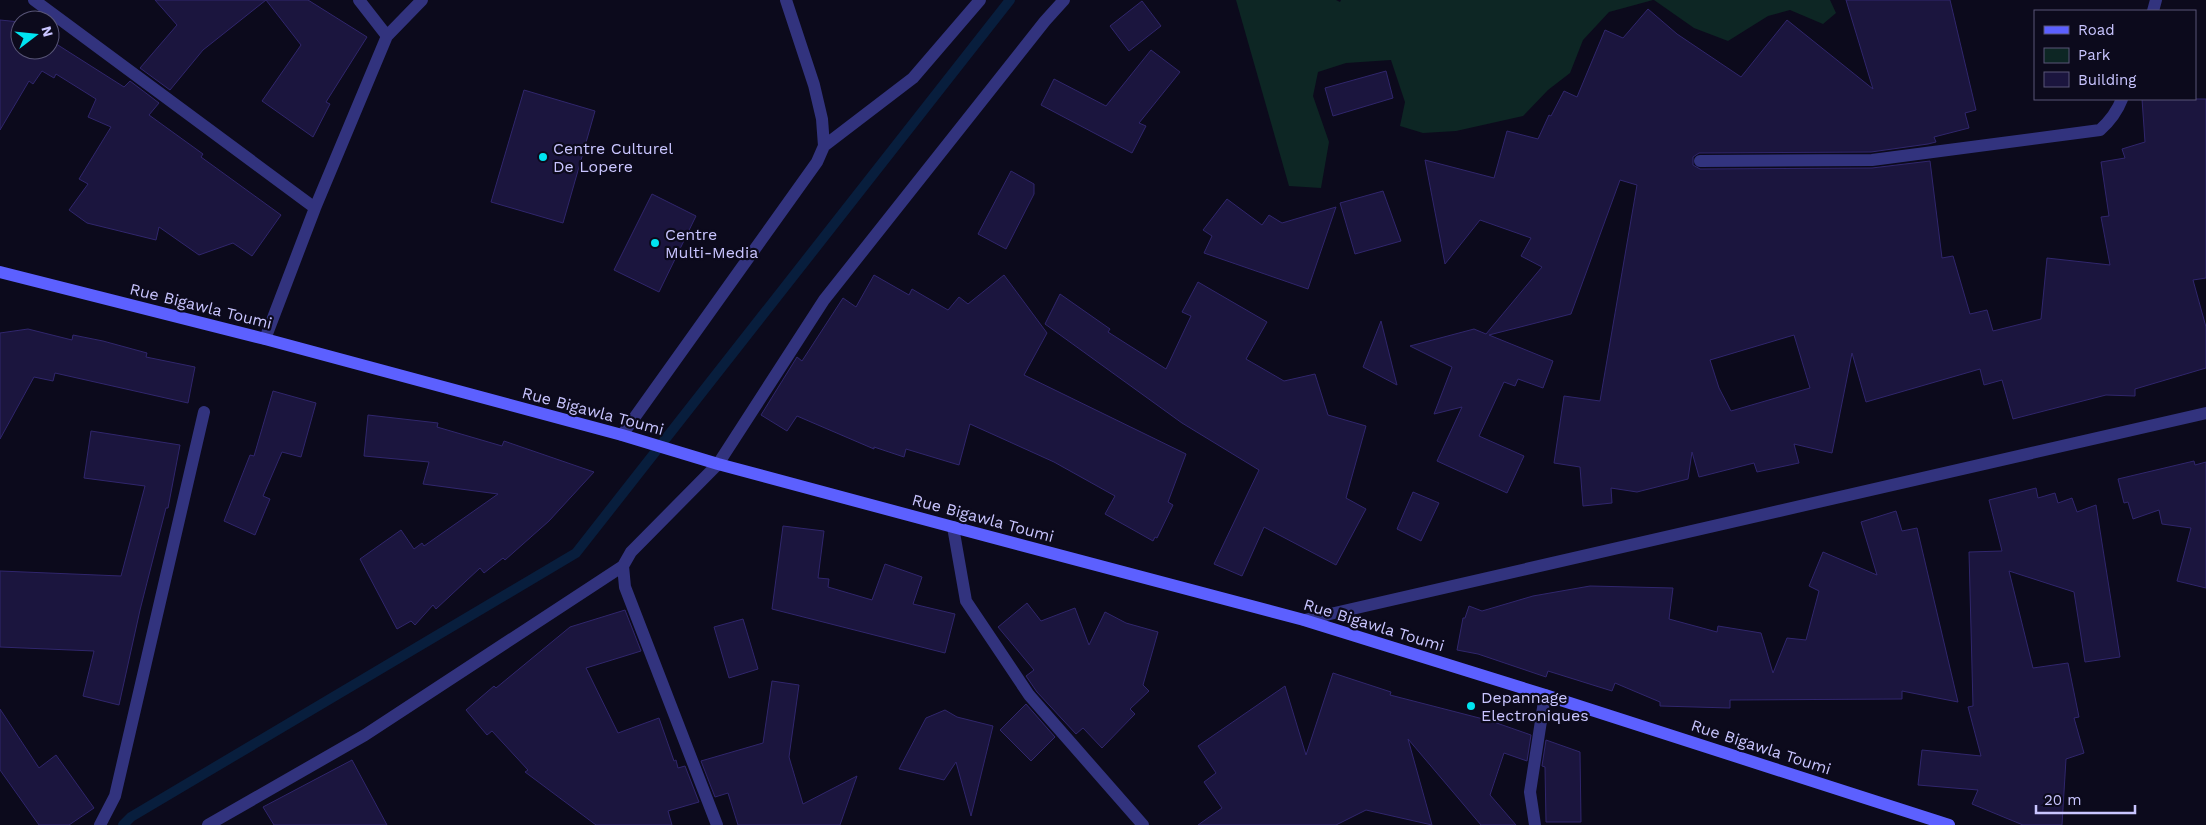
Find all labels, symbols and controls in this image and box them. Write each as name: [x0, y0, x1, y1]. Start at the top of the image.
north arrow: [10, 10, 60, 60]
legend: [2034, 10, 2196, 100]
text: Road: [2078, 21, 2115, 39]
text: N: [38, 24, 57, 39]
text: Park: [2078, 46, 2111, 64]
text: Building: [2078, 71, 2136, 89]
place label: Centre Culturel De Lopere: [553, 139, 673, 176]
marker: Centre Culturel De Lopere: [537, 151, 549, 163]
place label: Centre Multi-Media: [665, 225, 758, 262]
marker: Centre Multi-Media: [649, 237, 661, 249]
street label: Rue Bigawla Toumi: [128, 279, 274, 333]
street label: Rue Bigawla Toumi: [520, 383, 666, 439]
street label: Rue Bigawla Toumi: [910, 490, 1056, 546]
street label: Rue Bigawla Toumi: [1301, 595, 1447, 655]
place label: Depannage Electroniques: [1481, 688, 1589, 725]
marker: Depannage Electroniques: [1465, 700, 1477, 712]
street label: Rue Bigawla Toumi: [1689, 715, 1833, 779]
scale bar: [2036, 782, 2135, 814]
text: 20 m: [2044, 791, 2082, 809]

